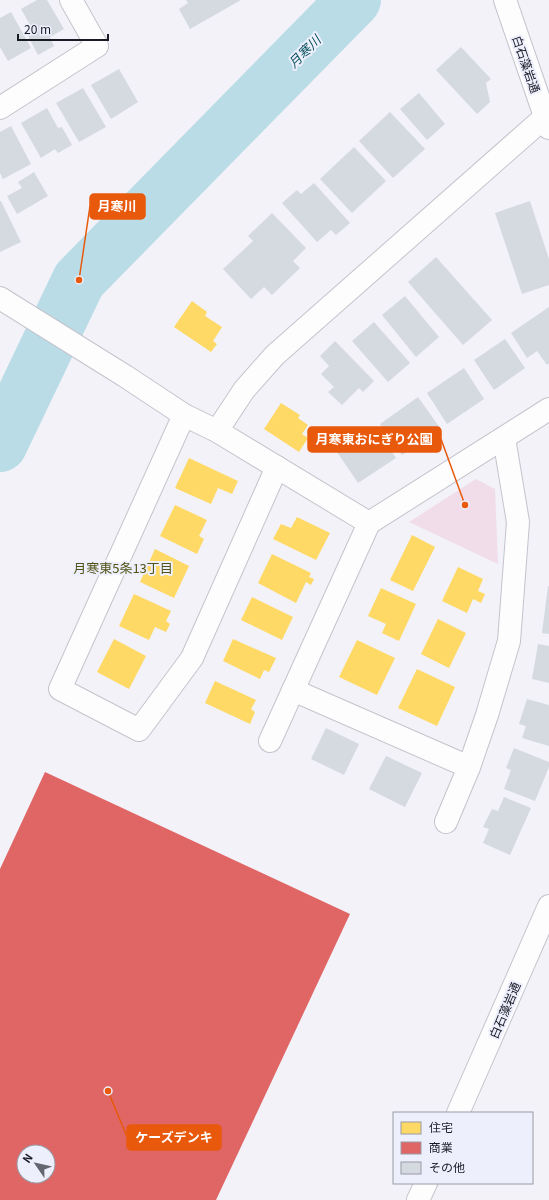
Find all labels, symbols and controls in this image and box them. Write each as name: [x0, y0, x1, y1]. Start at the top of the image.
scale bar: [18, 16, 108, 42]
text: 20 m: [24, 20, 51, 37]
water label: 月寒川: [283, 29, 326, 72]
street label: 白石藻岩通: [509, 33, 545, 95]
callout: 月寒川: [90, 194, 145, 219]
text: 月寒川: [97, 196, 137, 215]
callout: 月寒東おにぎり公園: [308, 427, 441, 452]
text: 月寒東おにぎり公園: [315, 429, 433, 448]
district label: 月寒東5条13丁目: [73, 558, 173, 577]
street label: 白石藻岩通: [484, 979, 524, 1041]
legend: [393, 1112, 533, 1184]
text: 住宅: [429, 1118, 453, 1135]
callout: ケーズデンキ: [127, 1125, 221, 1150]
text: ケーズデンキ: [135, 1127, 213, 1146]
text: 商業: [429, 1138, 453, 1155]
north arrow: [16, 1144, 56, 1184]
text: N: [18, 1150, 36, 1166]
text: その他: [429, 1158, 465, 1175]

